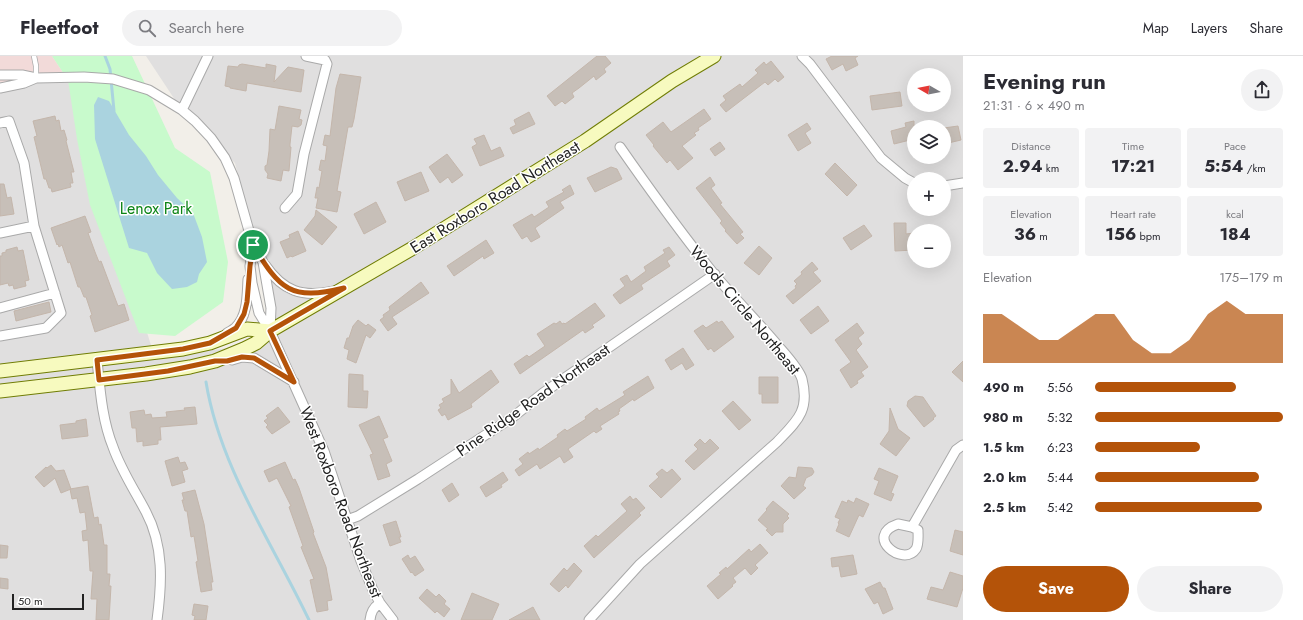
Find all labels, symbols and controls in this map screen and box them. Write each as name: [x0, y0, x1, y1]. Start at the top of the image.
search box: [122, 10, 402, 46]
text: Fleetfoot: [20, 14, 98, 41]
icon: search: [136, 17, 158, 39]
text: Search here: [168, 17, 244, 39]
text: Map: [1143, 18, 1169, 38]
text: Layers: [1191, 18, 1227, 38]
text: Share: [1249, 18, 1283, 38]
text: Evening run: [983, 65, 1106, 97]
north arrow: [907, 68, 951, 112]
map controls: [907, 68, 951, 268]
button: share: [1241, 69, 1283, 111]
text: 21:31 · 6 × 490 m: [983, 96, 1085, 115]
button: layers: [907, 120, 951, 164]
street label: East Roxboro Road Northeast: [405, 135, 585, 259]
text: Distance: [1011, 138, 1051, 154]
text: Time: [1122, 138, 1144, 154]
text: Pace: [1224, 138, 1246, 154]
text: 2.94: [1003, 154, 1043, 178]
text: 17:21: [1111, 154, 1155, 178]
text: 5:54: [1204, 154, 1243, 178]
text: km: [1043, 160, 1059, 176]
text: /km: [1243, 160, 1266, 176]
button: +: [907, 172, 951, 216]
park label: Lenox Park: [120, 197, 193, 220]
text: Elevation: [1010, 206, 1052, 222]
text: Heart rate: [1110, 206, 1156, 222]
text: kcal: [1226, 206, 1244, 222]
text: 36: [1014, 222, 1036, 246]
text: 156: [1105, 222, 1136, 246]
text: 184: [1219, 222, 1251, 246]
button: −: [907, 224, 951, 268]
pin: [236, 228, 270, 262]
text: m: [1036, 228, 1048, 244]
text: bpm: [1136, 228, 1161, 244]
icon: arrive: [242, 234, 264, 256]
street label: Woods Circle Northeast: [684, 240, 806, 380]
text: Elevation: [983, 268, 1032, 287]
text: 175–179 m: [1219, 268, 1283, 287]
street label: Pine Ridge Road Northeast: [451, 338, 615, 462]
text: 490 m: [983, 378, 1024, 397]
text: 5:56: [1047, 378, 1073, 397]
street label: West Roxboro Road Northeast: [294, 403, 388, 601]
text: 980 m: [983, 408, 1023, 427]
text: 5:32: [1047, 408, 1073, 427]
text: 1.5 km: [983, 438, 1024, 457]
text: 6:23: [1047, 438, 1073, 457]
text: 2.0 km: [983, 468, 1026, 487]
text: 5:44: [1047, 468, 1073, 487]
text: 2.5 km: [983, 498, 1026, 517]
text: 5:42: [1047, 498, 1073, 517]
button: Save: [983, 566, 1129, 612]
button: Share: [1137, 566, 1283, 612]
scale bar: [12, 592, 84, 611]
text: 50 m: [18, 593, 43, 609]

